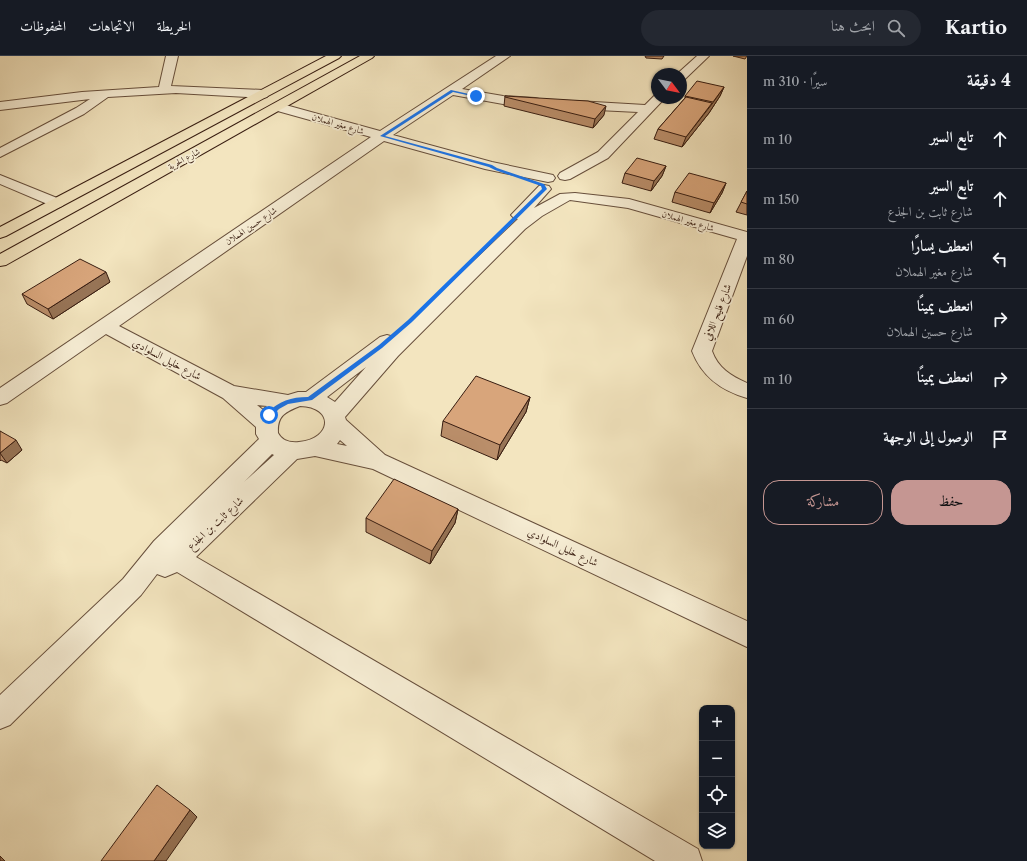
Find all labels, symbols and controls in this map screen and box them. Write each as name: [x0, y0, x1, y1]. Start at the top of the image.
search box: [641, 10, 921, 46]
text: ابحث هنا: [831, 16, 875, 35]
text: Kartio: [945, 16, 1007, 39]
text: المحفوظات: [20, 17, 66, 35]
text: الاتجاهات: [88, 17, 135, 35]
text: الخريطة: [157, 17, 191, 35]
icon: search: [885, 17, 907, 39]
north arrow: [651, 68, 687, 104]
text: 4 دقيقة: [967, 70, 1011, 90]
text: سيرًا · 310 m: [763, 73, 827, 89]
route end: [467, 87, 485, 105]
street label: شارع مغير الهملان: [310, 111, 366, 138]
text: تابع السير: [930, 127, 973, 146]
icon: ahead: [989, 128, 1011, 150]
text: 10 m: [763, 131, 792, 147]
street label: شارع الحرية: [166, 145, 203, 174]
text: تابع السير: [930, 176, 973, 195]
icon: ahead: [989, 188, 1011, 210]
text: 150 m: [763, 191, 799, 207]
text: شارع ثابت بن الجذع: [887, 203, 973, 219]
street label: شارع حسين الهملان: [223, 204, 280, 249]
street label: شارع مغير الهملان: [660, 208, 716, 235]
text: انعطف يسارًا: [911, 236, 973, 255]
icon: left: [989, 248, 1011, 270]
text: 80 m: [763, 251, 795, 267]
text: شارع مغير الهملان: [895, 263, 973, 279]
street label: شارع فليح اللافي: [700, 282, 738, 344]
text: انعطف يمينًا: [917, 296, 973, 315]
icon: right: [989, 308, 1011, 330]
text: 60 m: [763, 311, 794, 327]
text: شارع حسين الهملان: [886, 323, 973, 339]
street label: شارع خليل السلوادي: [129, 335, 204, 386]
text: انعطف يمينًا: [917, 367, 973, 386]
icon: right: [989, 368, 1011, 390]
text: 10 m: [763, 371, 792, 387]
route start: [260, 406, 278, 424]
text: الوصول إلى الوجهة: [883, 427, 973, 446]
icon: arrive: [989, 428, 1011, 450]
button: مشاركة: [763, 480, 883, 525]
button: حفظ: [891, 480, 1011, 525]
street label: شارع ثابت بن الجذع: [184, 493, 248, 555]
street label: شارع خليل السلوادي: [524, 525, 600, 572]
map controls: [699, 705, 735, 849]
button: +: [699, 705, 735, 741]
button: −: [699, 741, 735, 777]
button: locate: [699, 777, 735, 813]
button: layers: [699, 813, 735, 849]

